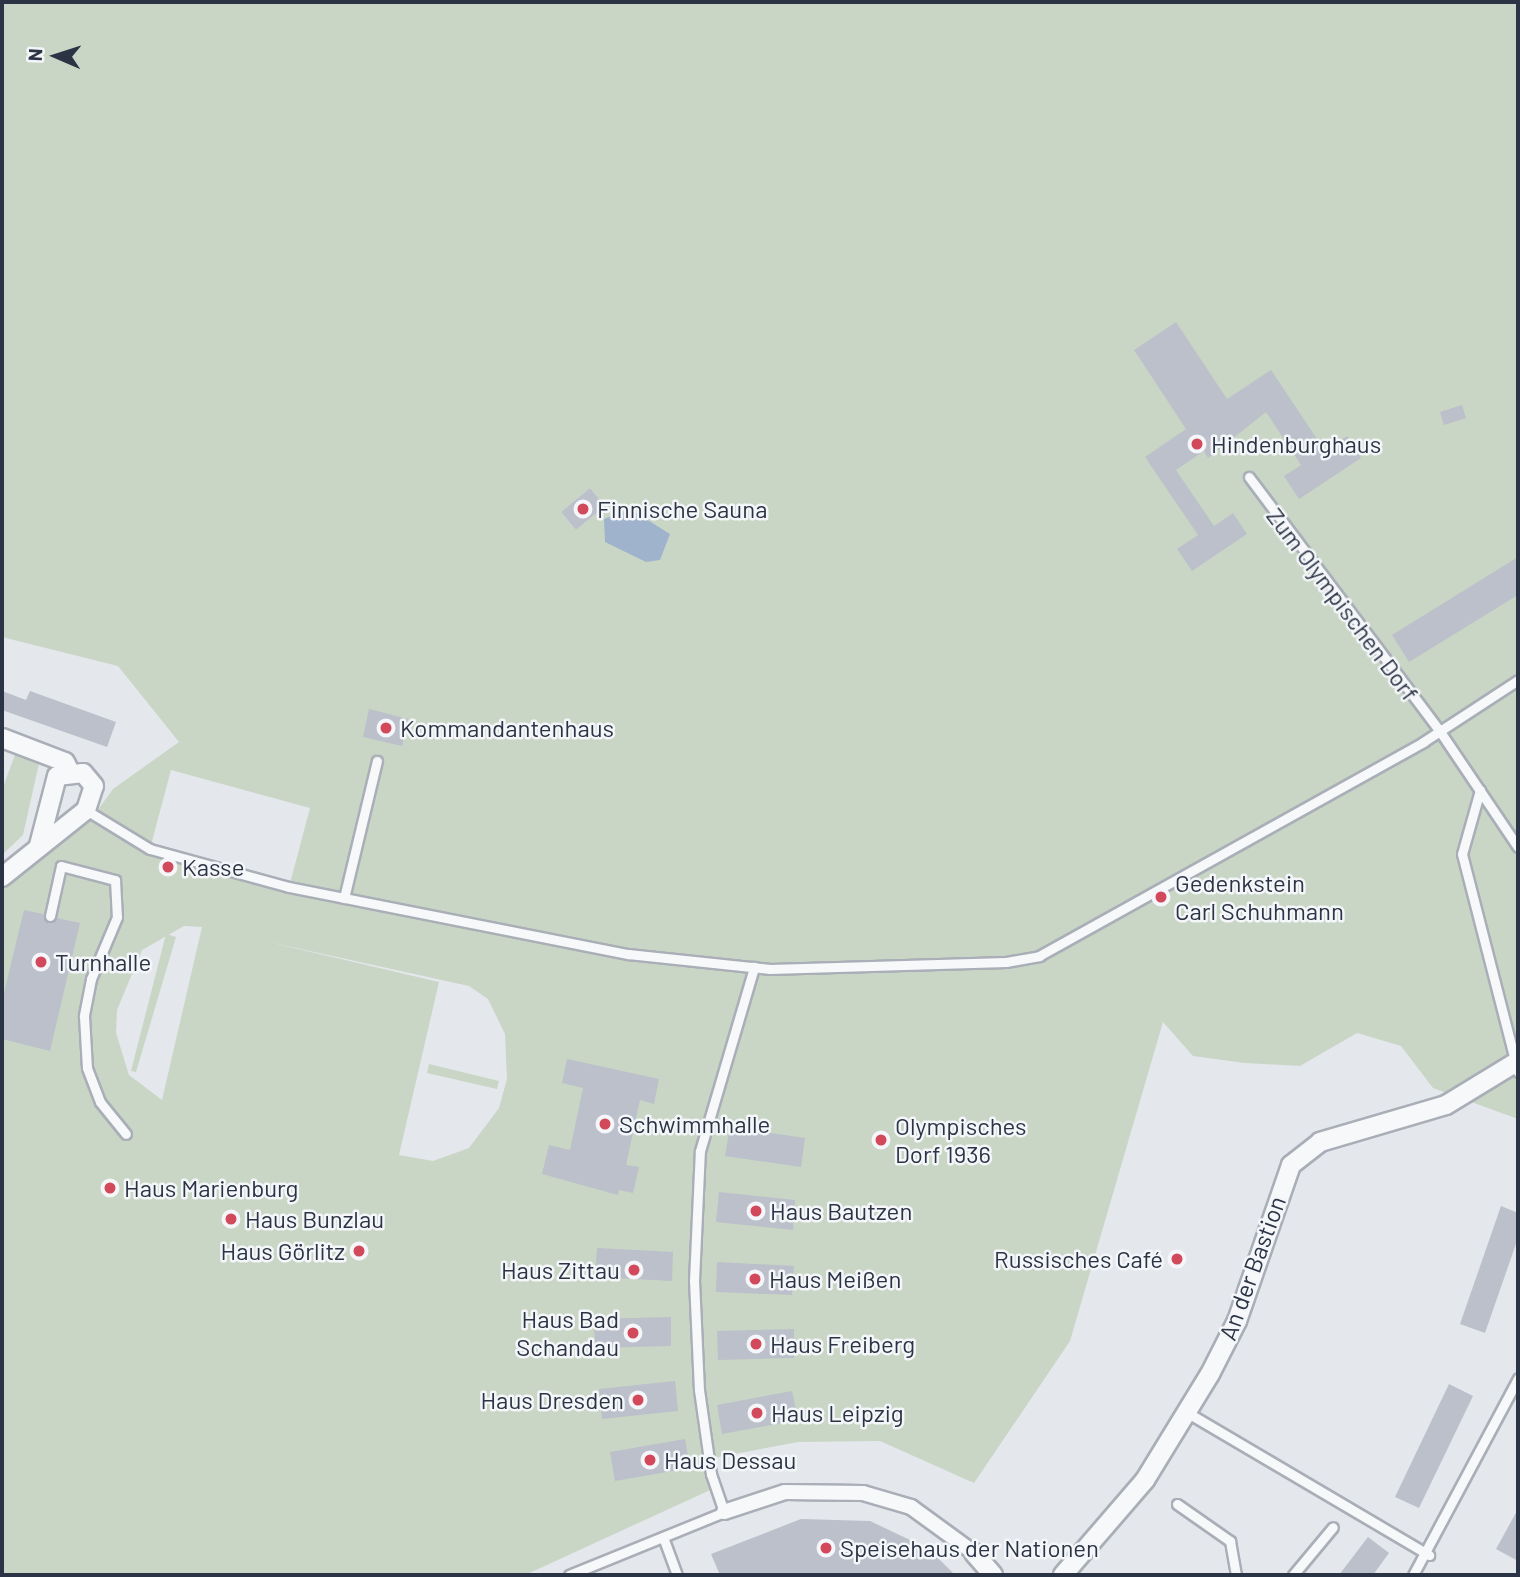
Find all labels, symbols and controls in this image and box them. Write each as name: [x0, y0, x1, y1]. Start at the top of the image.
north arrow: [21, 21, 91, 91]
text: N: [23, 48, 46, 62]
place label: Hindenburghaus: [1211, 430, 1381, 458]
marker: Hindenburghaus: [1189, 436, 1205, 452]
place label: Finnische Sauna: [597, 495, 767, 523]
marker: Finnische Sauna: [575, 501, 591, 517]
street label: Zum Olympischen Dorf: [1261, 502, 1425, 706]
place label: Kommandantenhaus: [400, 714, 614, 742]
marker: Kommandantenhaus: [378, 720, 394, 736]
place label: Kasse: [182, 853, 244, 881]
marker: Kasse: [160, 859, 176, 875]
place label: Gedenkstein Carl Schuhmann: [1175, 869, 1344, 925]
marker: Gedenkstein Carl Schuhmann: [1153, 889, 1169, 905]
place label: Turnhalle: [55, 948, 151, 976]
marker: Turnhalle: [33, 954, 49, 970]
place label: Schwimmhalle: [619, 1110, 770, 1138]
place label: Olympisches Dorf 1936: [895, 1112, 1027, 1168]
marker: Schwimmhalle: [597, 1116, 613, 1132]
marker: Olympisches Dorf 1936: [873, 1132, 889, 1148]
place label: Haus Marienburg: [124, 1174, 298, 1202]
marker: Haus Marienburg: [102, 1180, 118, 1196]
street label: An der Bastion: [1213, 1192, 1291, 1344]
place label: Haus Bautzen: [770, 1197, 912, 1225]
marker: Haus Bautzen: [748, 1203, 764, 1219]
place label: Haus Bunzlau: [245, 1205, 384, 1233]
marker: Haus Bunzlau: [223, 1211, 239, 1227]
place label: Haus Görlitz: [220, 1237, 345, 1265]
marker: Haus Görlitz: [351, 1243, 367, 1259]
place label: Russisches Café: [994, 1245, 1163, 1273]
marker: Russisches Café: [1169, 1251, 1185, 1267]
place label: Haus Zittau: [501, 1256, 620, 1284]
marker: Haus Zittau: [626, 1262, 642, 1278]
place label: Haus Meißen: [769, 1265, 901, 1293]
marker: Haus Meißen: [747, 1271, 763, 1287]
place label: Haus Bad Schandau: [516, 1305, 619, 1361]
marker: Haus Bad Schandau: [625, 1325, 641, 1341]
place label: Haus Freiberg: [770, 1330, 915, 1358]
marker: Haus Freiberg: [748, 1336, 764, 1352]
place label: Haus Dresden: [480, 1386, 624, 1414]
marker: Haus Dresden: [630, 1392, 646, 1408]
place label: Haus Leipzig: [771, 1399, 904, 1427]
marker: Haus Leipzig: [749, 1405, 765, 1421]
place label: Haus Dessau: [664, 1446, 796, 1474]
marker: Haus Dessau: [642, 1452, 658, 1468]
place label: Speisehaus der Nationen: [840, 1534, 1099, 1562]
marker: Speisehaus der Nationen: [818, 1540, 834, 1556]

